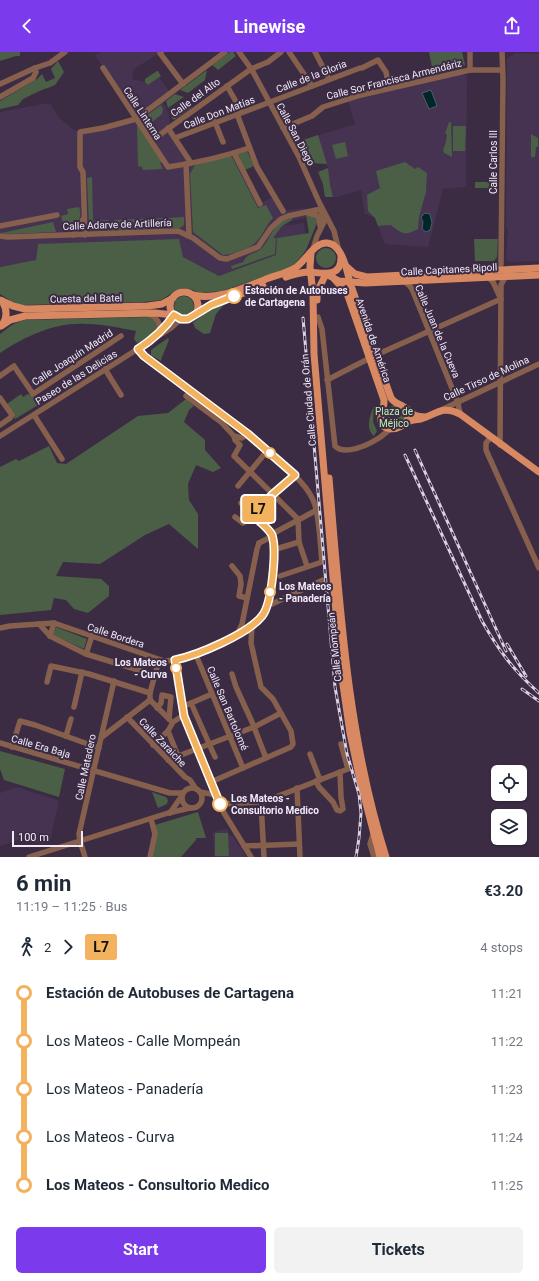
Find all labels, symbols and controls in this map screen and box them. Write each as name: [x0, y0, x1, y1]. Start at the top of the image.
icon: back: [16, 15, 38, 37]
icon: share: [501, 15, 523, 37]
text: Linewise: [234, 16, 305, 37]
street label: Calle Sor Francisca Armendáriz: [325, 57, 463, 102]
street label: Calle de la Gloria: [274, 58, 348, 95]
street label: Calle del Alto: [168, 76, 222, 119]
street label: Calle Linterna: [121, 85, 164, 142]
street label: Calle Don Matías: [182, 94, 256, 131]
street label: Calle San Diego: [274, 101, 317, 168]
street label: Calle Carlos III: [488, 130, 499, 194]
street label: Calle Adarve de Artillería: [62, 217, 172, 232]
street label: Calle Capitanes Ripoll: [401, 261, 498, 278]
street label: Calle Juan de la Cueva: [413, 283, 462, 380]
place label: Estación de Autobuses de Cartagena: [245, 285, 348, 308]
marker: Estación de Autobuses de Cartagena: [226, 288, 242, 304]
street label: Cuesta del Batel: [50, 292, 122, 305]
street label: Avenida de América: [354, 297, 393, 384]
street label: Calle Joaquín Madrid: [30, 327, 115, 388]
street label: Paseo de las Delicias: [33, 348, 119, 407]
street label: Calle Ciudad de Orán: [299, 353, 318, 447]
street label: Calle Tirso de Molina: [442, 354, 531, 403]
park label: Plaza de Méjico: [375, 406, 413, 429]
unlabelled marker: [264, 447, 276, 459]
line badge: L7: [240, 496, 276, 522]
text: L7: [250, 501, 266, 517]
place label: Los Mateos - Panadería: [279, 581, 332, 604]
marker: Los Mateos - Panadería: [264, 586, 276, 598]
street label: Calle Mompeán: [325, 612, 344, 682]
street label: Calle Bordera: [86, 621, 146, 650]
place label: Los Mateos - Curva: [115, 657, 168, 680]
marker: Los Mateos - Curva: [170, 662, 182, 674]
street label: Calle San Bartolomé: [205, 664, 250, 752]
street label: Calle Zaraiche: [137, 716, 189, 769]
street label: Calle Era Baja: [10, 733, 72, 760]
street label: Calle Matadero: [73, 733, 98, 801]
map controls: [491, 765, 527, 845]
button: locate: [491, 765, 527, 801]
place label: Los Mateos - Consultorio Medico: [231, 793, 319, 816]
marker: Los Mateos - Consultorio Medico: [212, 796, 228, 812]
button: layers: [491, 809, 527, 845]
scale bar: [12, 829, 83, 848]
text: 100 m: [18, 831, 49, 844]
text: 6 min: [16, 871, 71, 896]
text: €3.20: [484, 882, 523, 900]
text: 11:19 – 11:25 · Bus: [16, 899, 128, 914]
icon: walk: [16, 936, 38, 958]
icon: forward: [57, 936, 79, 958]
text: L7: [93, 939, 109, 955]
text: 2: [44, 940, 51, 955]
text: 4 stops: [480, 940, 523, 955]
text: Estación de Autobuses de Cartagena: [46, 984, 294, 1002]
text: 11:21: [491, 986, 523, 1001]
text: Los Mateos - Calle Mompeán: [46, 1032, 241, 1050]
text: 11:22: [491, 1034, 523, 1049]
text: Los Mateos - Panadería: [46, 1080, 203, 1098]
text: 11:23: [491, 1082, 523, 1097]
text: Los Mateos - Curva: [46, 1128, 175, 1146]
text: 11:24: [491, 1130, 523, 1145]
text: Los Mateos - Consultorio Medico: [46, 1176, 270, 1194]
text: 11:25: [491, 1178, 523, 1193]
button: Start: [16, 1227, 266, 1273]
button: Tickets: [274, 1227, 523, 1273]

